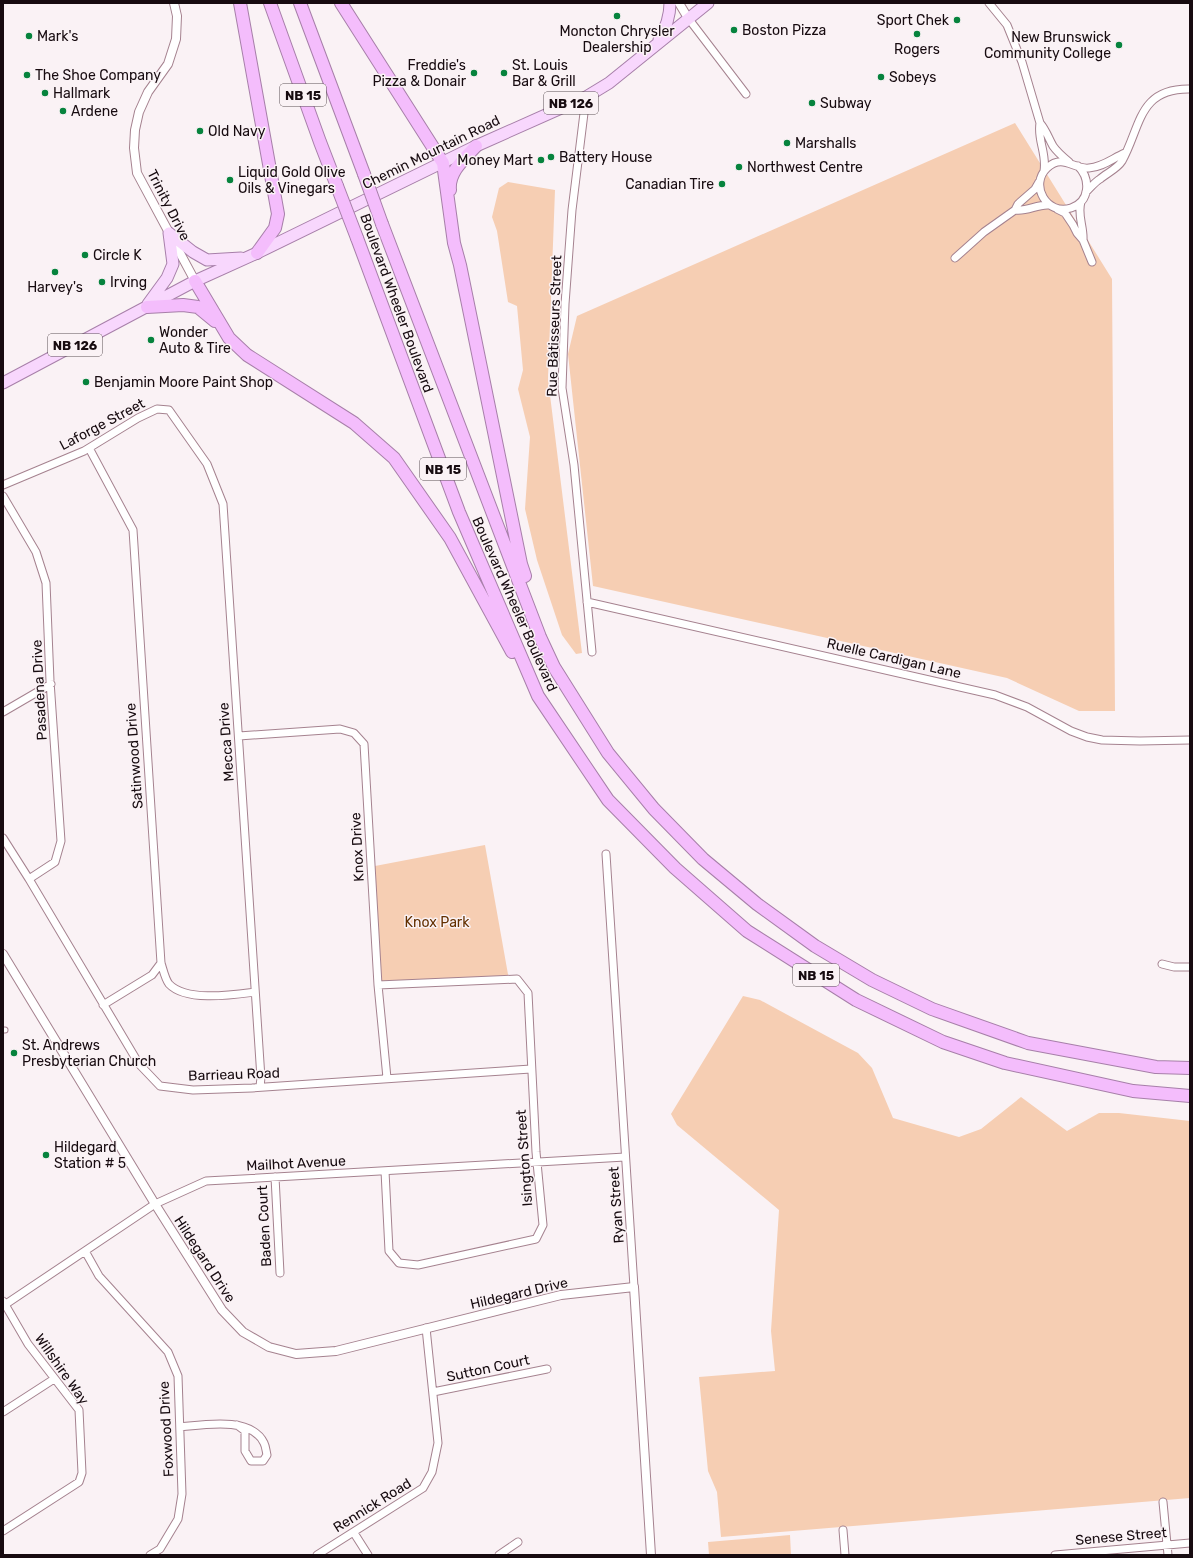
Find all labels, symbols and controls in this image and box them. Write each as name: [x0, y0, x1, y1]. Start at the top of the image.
marker: Moncton Chrysler Dealership: [612, 11, 622, 21]
place label: Sport Chek: [877, 12, 950, 29]
marker: Sport Chek: [952, 15, 962, 25]
place label: Boston Pizza: [742, 22, 826, 39]
place label: Moncton Chrysler Dealership: [559, 23, 675, 56]
marker: Boston Pizza: [729, 25, 739, 35]
place label: Mark's: [37, 28, 78, 45]
marker: Rogers: [912, 29, 922, 39]
place label: New Brunswick Community College: [984, 29, 1112, 62]
marker: Mark's: [24, 31, 34, 41]
marker: New Brunswick Community College: [1114, 40, 1124, 50]
place label: Rogers: [894, 41, 940, 58]
place label: Freddie's Pizza & Donair: [372, 57, 467, 90]
place label: St. Louis Bar & Grill: [512, 57, 576, 90]
place label: The Shoe Company: [35, 67, 161, 84]
marker: Freddie's Pizza & Donair: [469, 68, 479, 78]
marker: St. Louis Bar & Grill: [499, 68, 509, 78]
place label: Sobeys: [889, 69, 936, 86]
marker: The Shoe Company: [22, 70, 32, 80]
marker: Sobeys: [876, 72, 886, 82]
road number: NB 15: [280, 84, 326, 106]
place label: Hallmark: [53, 85, 111, 102]
marker: Hallmark: [40, 88, 50, 98]
road number: NB 126: [544, 92, 598, 114]
place label: Subway: [820, 95, 872, 112]
marker: Subway: [807, 98, 817, 108]
place label: Ardene: [71, 103, 118, 120]
marker: Ardene: [58, 106, 68, 116]
street label: Chemin Mountain Road: [360, 112, 503, 193]
place label: Old Navy: [208, 123, 266, 140]
marker: Old Navy: [195, 126, 205, 136]
place label: Marshalls: [795, 135, 857, 152]
marker: Marshalls: [782, 138, 792, 148]
place label: Battery House: [559, 149, 653, 166]
place label: Money Mart: [457, 152, 534, 169]
marker: Battery House: [546, 152, 556, 162]
marker: Money Mart: [536, 155, 546, 165]
place label: Northwest Centre: [747, 159, 863, 176]
marker: Northwest Centre: [734, 162, 744, 172]
place label: Liquid Gold Olive Oils & Vinegars: [238, 164, 346, 197]
street label: Trinity Drive: [143, 167, 194, 244]
marker: Liquid Gold Olive Oils & Vinegars: [225, 175, 235, 185]
place label: Canadian Tire: [625, 176, 714, 193]
marker: Canadian Tire: [717, 179, 727, 189]
street label: Boulevard Wheeler Boulevard: [356, 211, 437, 395]
place label: Circle K: [93, 247, 142, 264]
marker: Circle K: [80, 250, 90, 260]
street label: Rue Bâtisseurs Street: [544, 254, 565, 397]
marker: Harvey's: [50, 267, 60, 277]
place label: Irving: [110, 274, 147, 291]
marker: Irving: [97, 277, 107, 287]
place label: Harvey's: [27, 279, 83, 296]
place label: Wonder Auto & Tire: [159, 324, 231, 357]
road number: NB 126: [48, 334, 102, 356]
marker: Wonder Auto & Tire: [146, 335, 156, 345]
place label: Benjamin Moore Paint Shop: [94, 374, 273, 391]
marker: Benjamin Moore Paint Shop: [81, 377, 91, 387]
street label: Laforge Street: [57, 395, 148, 454]
road number: NB 15: [420, 458, 466, 480]
street label: Boulevard Wheeler Boulevard: [468, 514, 561, 694]
street label: Ruelle Cardigan Lane: [825, 635, 963, 682]
street label: Pasadena Drive: [28, 639, 51, 741]
street label: Satinwood Drive: [122, 702, 147, 810]
street label: Mecca Drive: [215, 702, 238, 782]
street label: Knox Drive: [347, 812, 368, 882]
park label: Knox Park: [405, 914, 470, 931]
road number: NB 15: [793, 964, 839, 986]
place label: St. Andrews Presbyterian Church: [22, 1037, 156, 1070]
marker: St. Andrews Presbyterian Church: [9, 1048, 19, 1058]
street label: Barrieau Road: [188, 1064, 280, 1085]
street label: Isington Street: [513, 1108, 536, 1207]
place label: Hildegard Station # 5: [54, 1139, 126, 1172]
marker: Hildegard Station # 5: [41, 1150, 51, 1160]
street label: Mailhot Avenue: [246, 1152, 346, 1175]
street label: Ryan Street: [605, 1166, 628, 1244]
street label: Baden Court: [254, 1184, 275, 1267]
street label: Hildegard Drive: [170, 1213, 239, 1306]
street label: Hildegard Drive: [469, 1274, 570, 1313]
street label: Willshire Way: [31, 1330, 92, 1408]
street label: Sutton Court: [445, 1351, 532, 1386]
street label: Foxwood Drive: [155, 1380, 177, 1477]
street label: Rennick Road: [330, 1475, 414, 1536]
street label: Senese Street: [1075, 1524, 1168, 1549]

